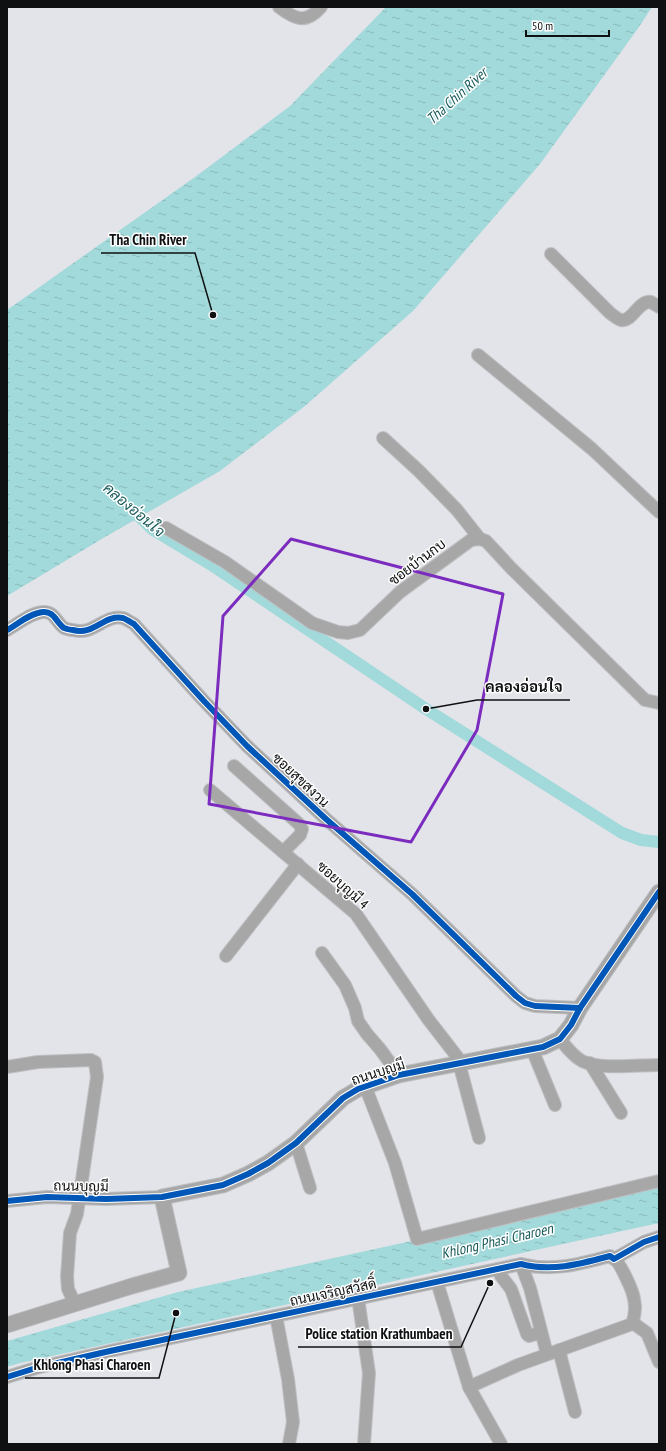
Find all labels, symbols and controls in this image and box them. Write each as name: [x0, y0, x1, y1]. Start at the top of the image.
scale bar: [526, 12, 609, 38]
text: 50 m: [532, 18, 553, 33]
water label: Tha Chin River: [422, 62, 492, 128]
callout: Tha Chin River: [101, 226, 195, 253]
text: Tha Chin River: [109, 230, 187, 249]
water label: คลองอ่อนใจ: [100, 478, 169, 541]
street label: ซอยบ้านกบ: [385, 535, 449, 589]
callout: คลองอ่อนใจ: [477, 673, 570, 700]
text: คลองอ่อนใจ: [485, 677, 563, 696]
street label: ซอยสุขสงวน: [268, 749, 333, 812]
street label: ซอยบุญมี 4: [313, 857, 373, 914]
street label: ถนนบุญมี: [349, 1055, 407, 1090]
street label: ถนนบุญมี: [53, 1177, 109, 1196]
water label: Khlong Phasi Charoen: [439, 1218, 556, 1263]
street label: ถนนเจริญสวัสดิ์: [287, 1271, 378, 1310]
callout: Police station Krathumbaen: [298, 1320, 461, 1347]
text: Police station Krathumbaen: [306, 1324, 453, 1343]
callout: Khlong Phasi Charoen: [25, 1351, 159, 1378]
text: Khlong Phasi Charoen: [34, 1355, 151, 1374]

